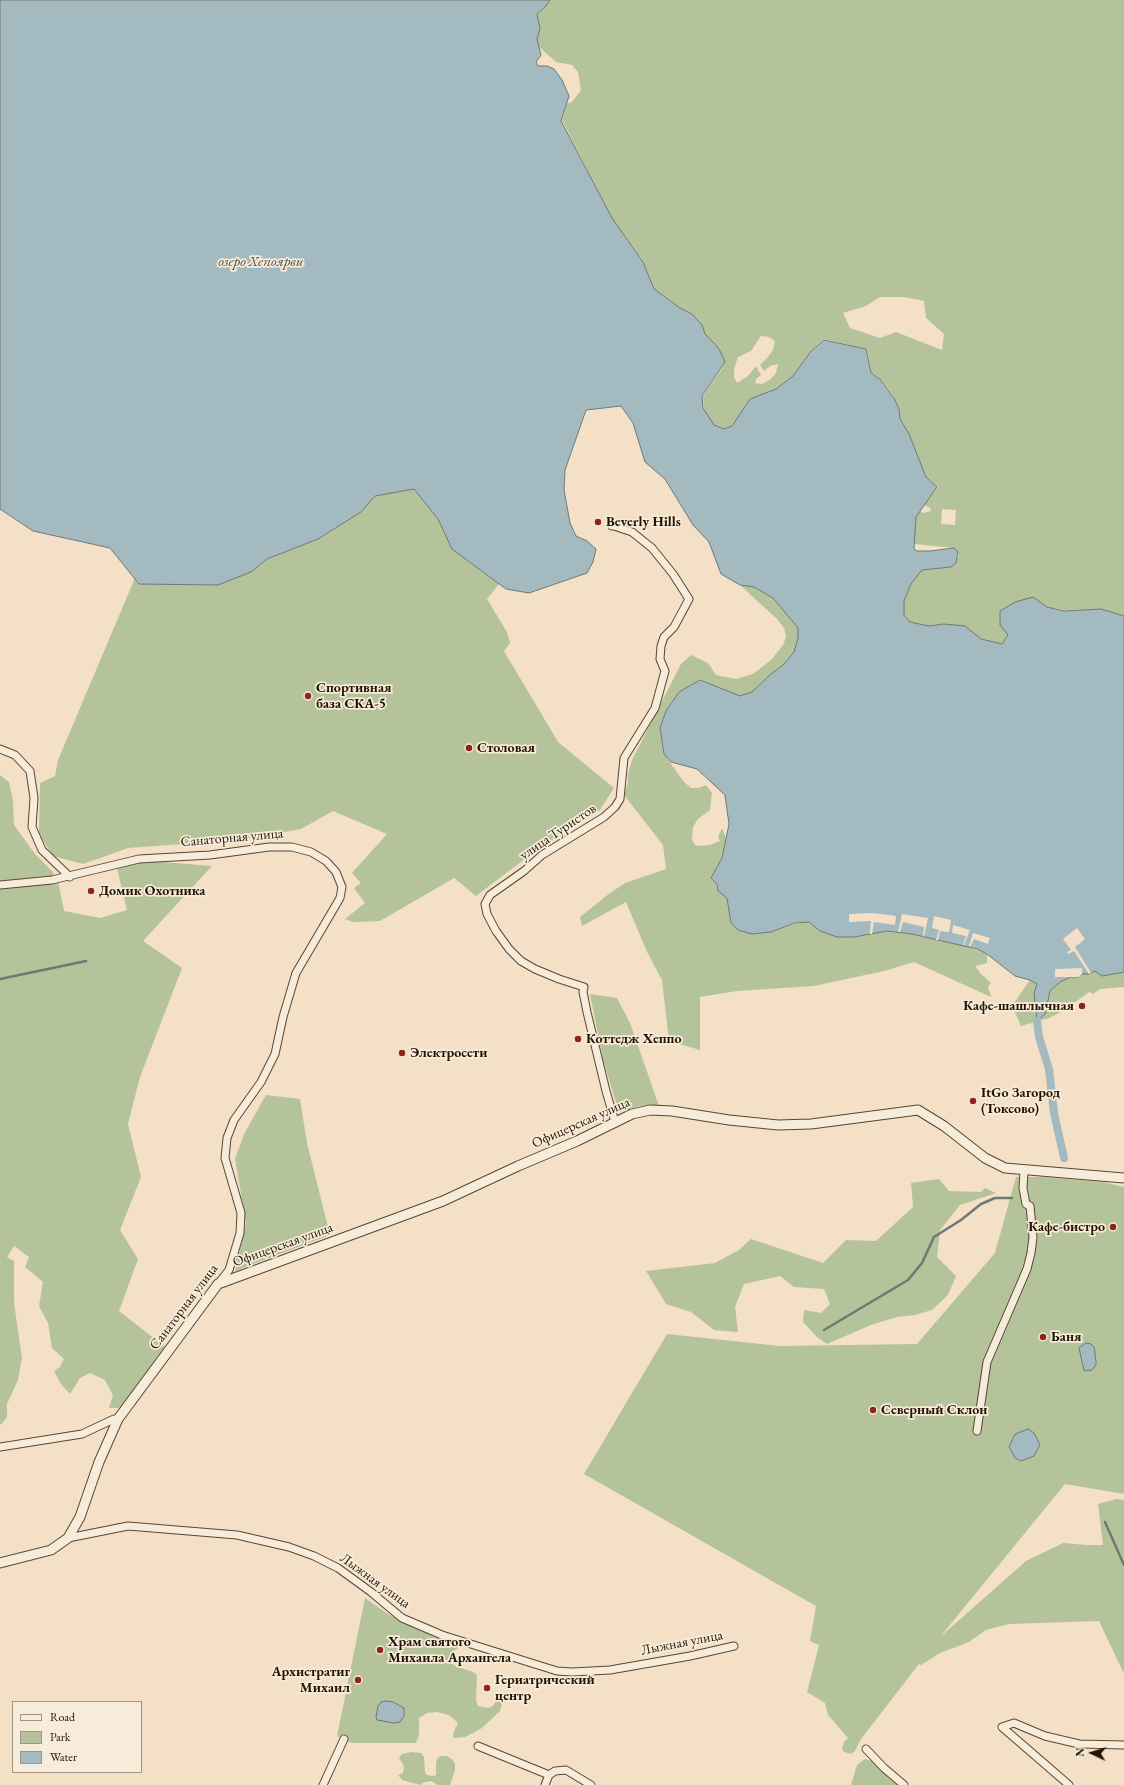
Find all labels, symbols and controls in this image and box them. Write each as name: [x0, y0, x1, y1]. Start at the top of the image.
water label: озеро Хепоярви: [218, 253, 304, 271]
place label: Beverly Hills: [606, 514, 681, 530]
marker: Beverly Hills: [593, 517, 603, 527]
place label: Спортивная база СКА-5: [316, 680, 392, 712]
marker: Спортивная база СКА-5: [303, 691, 313, 701]
place label: Столовая: [477, 740, 535, 756]
marker: Столовая: [464, 743, 474, 753]
street label: улица Туристов: [517, 800, 599, 864]
street label: Санаторная улица: [180, 825, 284, 851]
place label: Домик Охотника: [99, 883, 205, 899]
marker: Домик Охотника: [86, 886, 96, 896]
place label: Кафе-шашлычная: [963, 998, 1074, 1014]
marker: Кафе-шашлычная: [1077, 1001, 1087, 1011]
place label: Коттедж Хеппо: [586, 1031, 682, 1047]
marker: Коттедж Хеппо: [573, 1034, 583, 1044]
place label: Электросети: [410, 1045, 487, 1061]
marker: Электросети: [397, 1048, 407, 1058]
place label: ItGo Загород (Токсово): [981, 1085, 1060, 1118]
street label: Офицерская улица: [529, 1094, 633, 1152]
marker: ItGo Загород (Токсово): [968, 1096, 978, 1106]
street label: Офицерская улица: [231, 1219, 335, 1271]
place label: Кафе-бистро: [1028, 1219, 1105, 1235]
marker: Кафе-бистро: [1108, 1222, 1118, 1232]
street label: Санаторная улица: [146, 1261, 222, 1353]
place label: Баня: [1051, 1329, 1082, 1345]
marker: Баня: [1038, 1332, 1048, 1342]
place label: Северный Склон: [881, 1402, 987, 1418]
marker: Северный Склон: [868, 1405, 878, 1415]
street label: Лыжная улица: [337, 1550, 413, 1612]
street label: Лыжная улица: [640, 1627, 724, 1659]
place label: Храм святого Михаила Архангела: [388, 1634, 511, 1666]
marker: Храм святого Михаила Архангела: [375, 1645, 385, 1655]
place label: Архистратиг Михаил: [271, 1664, 350, 1696]
place label: Гериатрический центр: [495, 1672, 595, 1704]
marker: Архистратиг Михаил: [353, 1675, 363, 1685]
marker: Гериатрический центр: [482, 1683, 492, 1693]
legend: [12, 1701, 142, 1773]
text: Road: [50, 1709, 75, 1725]
text: Park: [50, 1729, 70, 1745]
north arrow: [1072, 1733, 1112, 1773]
text: N: [1073, 1747, 1087, 1757]
text: Water: [50, 1749, 77, 1765]

